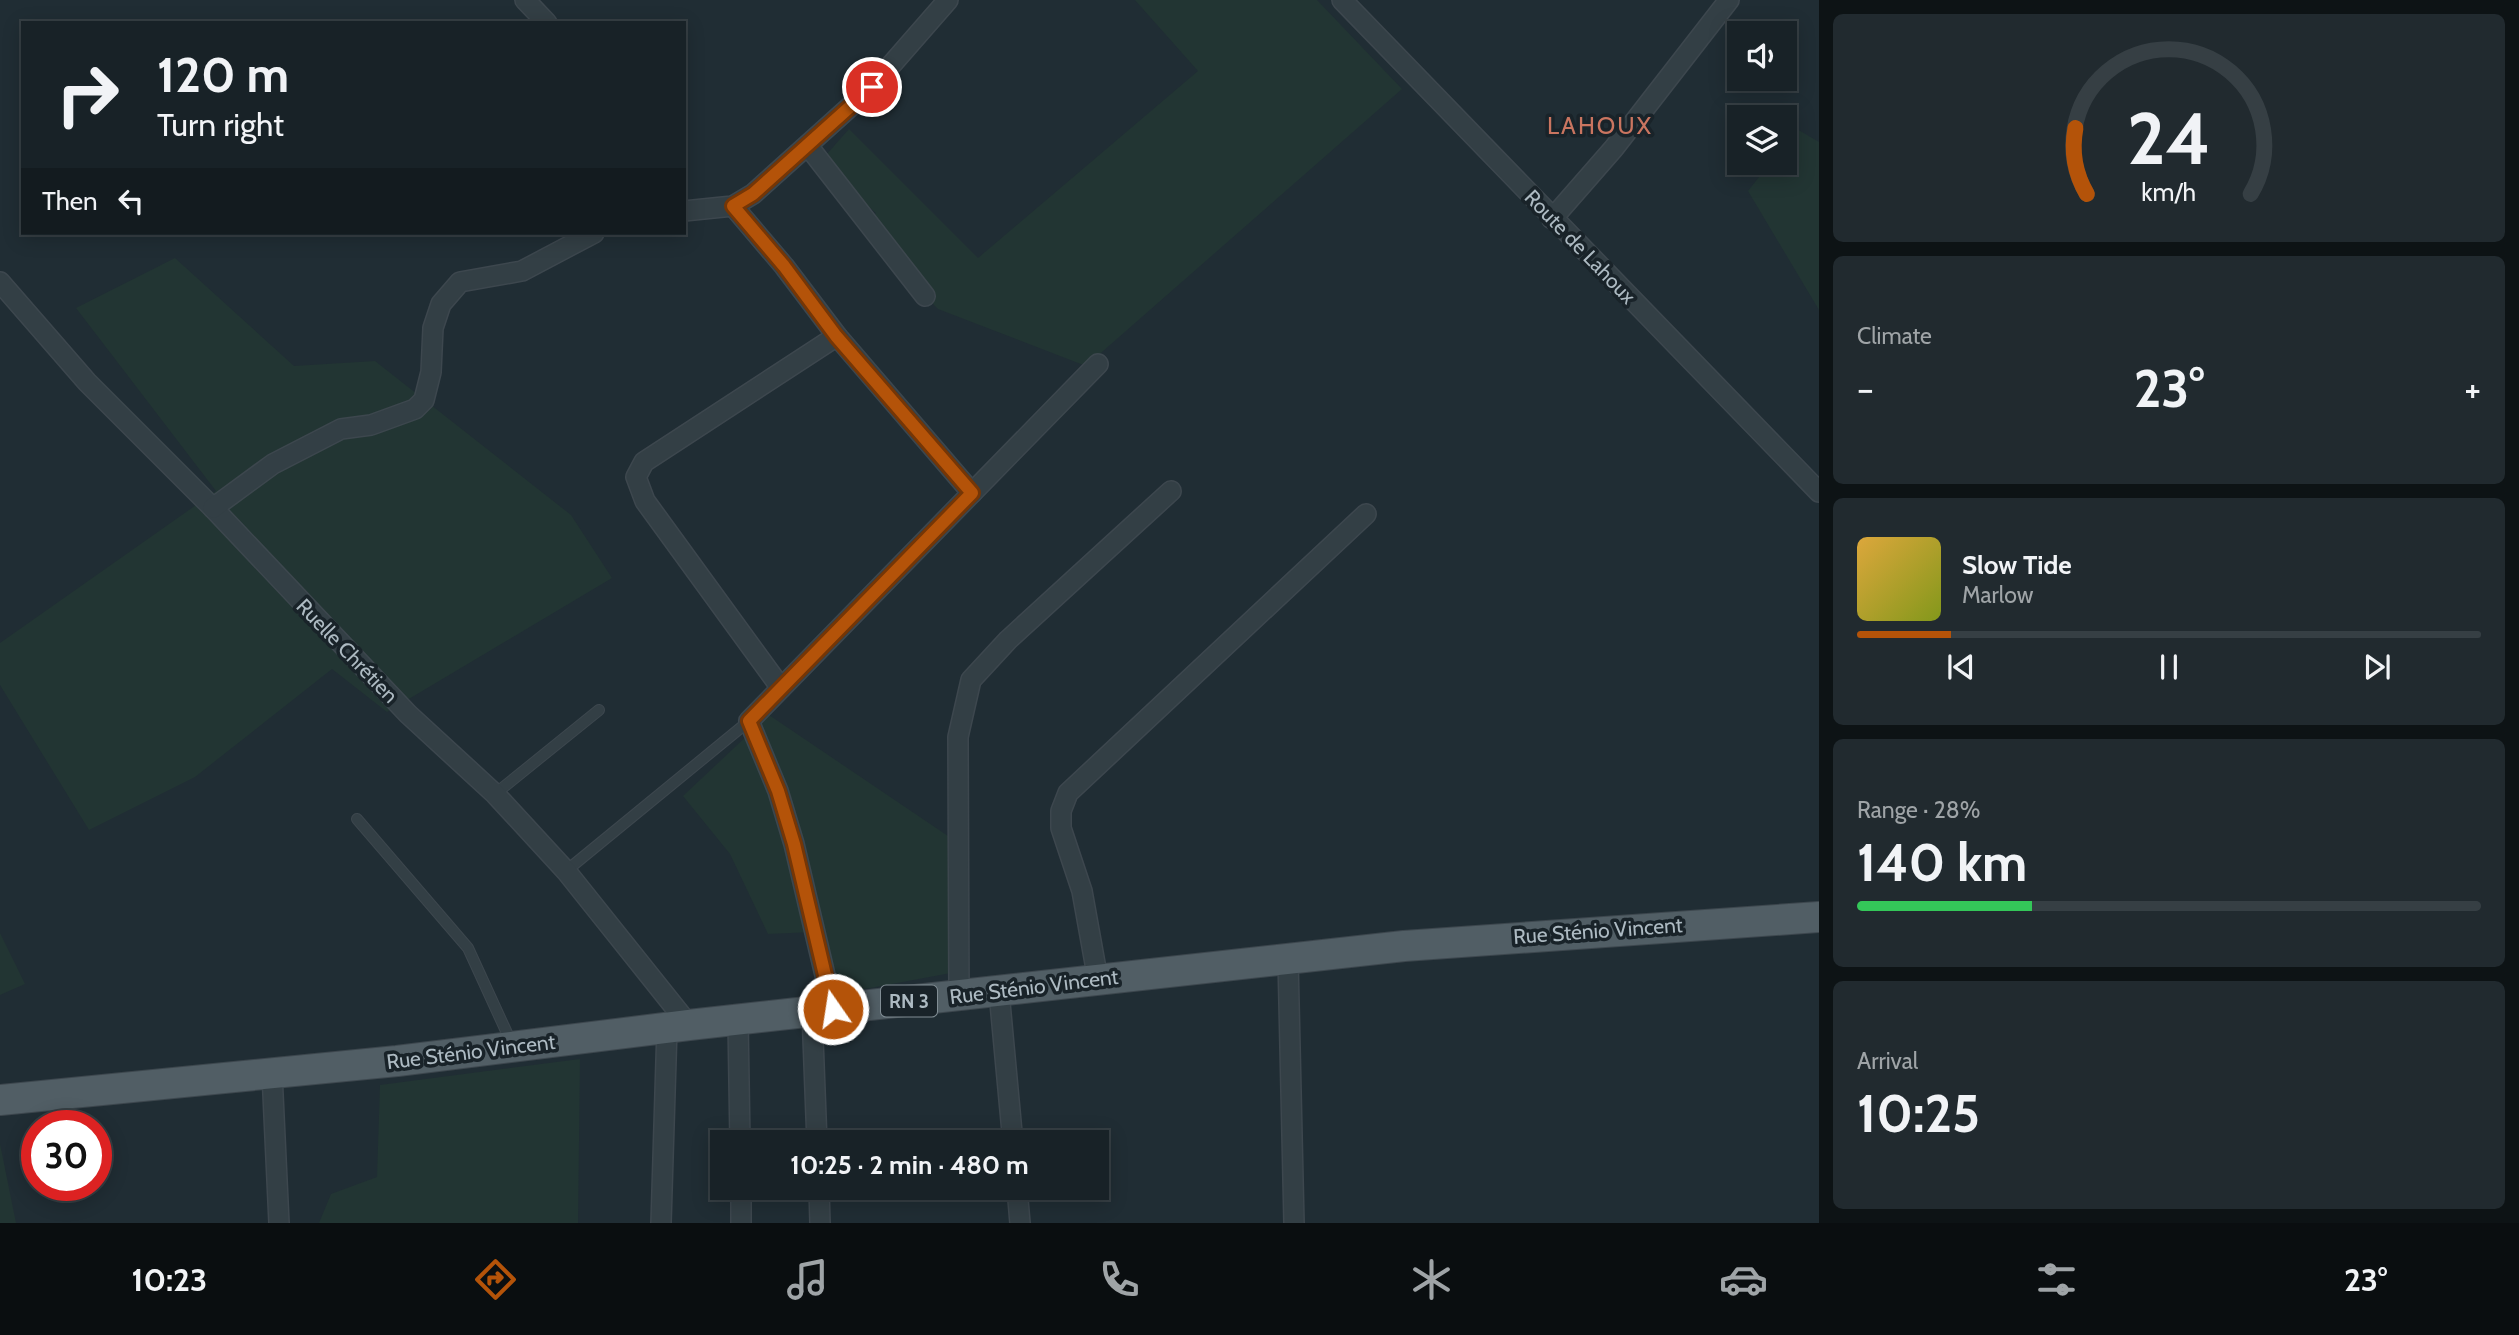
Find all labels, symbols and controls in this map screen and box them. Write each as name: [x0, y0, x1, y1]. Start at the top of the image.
map controls: [1727, 21, 1797, 175]
button: sound: [1727, 21, 1797, 91]
text: 120 m: [157, 45, 289, 104]
icon: right: [42, 49, 133, 140]
pin: [842, 57, 902, 117]
icon: arrive: [853, 68, 891, 106]
text: 24: [2127, 94, 2211, 182]
text: Turn right: [157, 105, 284, 144]
button: layers: [1727, 105, 1797, 175]
district label: LAHOUX: [1547, 111, 1653, 140]
text: km/h: [2142, 177, 2196, 207]
icon: left: [112, 182, 150, 220]
street label: Route de Lahoux: [1520, 184, 1641, 309]
text: Then: [42, 185, 98, 217]
text: Climate: [1857, 322, 1932, 350]
text: 23°: [2134, 357, 2204, 420]
text: −: [1857, 365, 1874, 412]
text: +: [2464, 365, 2481, 412]
text: Slow Tide: [1962, 549, 2072, 581]
text: Marlow: [1962, 581, 2033, 609]
street label: Ruelle Chrétien: [292, 593, 403, 708]
icon: previous: [1942, 648, 1980, 686]
icon: pause: [2150, 648, 2188, 686]
icon: next: [2358, 648, 2396, 686]
text: Range · 28%: [1857, 796, 1980, 824]
text: 140 km: [1857, 831, 2027, 894]
street label: Rue Sténio Vincent: [1512, 912, 1684, 949]
street label: Rue Sténio Vincent: [948, 964, 1120, 1009]
position arrow: [796, 972, 870, 1046]
road number: RN 3: [881, 986, 937, 1016]
street label: Rue Sténio Vincent: [385, 1029, 557, 1074]
text: Arrival: [1857, 1047, 1918, 1075]
text: 10:25: [1857, 1082, 1980, 1145]
speed limit sign: 30: [21, 1110, 112, 1201]
text: 10:25 · 2 min · 480 m: [790, 1149, 1029, 1181]
icon: directions: [471, 1255, 520, 1304]
icon: music: [783, 1255, 832, 1304]
icon: phone: [1095, 1255, 1144, 1304]
icon: climate: [1407, 1255, 1456, 1304]
icon: car: [1719, 1255, 1768, 1304]
icon: filters: [2032, 1255, 2081, 1304]
text: 10:23: [132, 1260, 207, 1299]
text: 23°: [2344, 1260, 2387, 1299]

